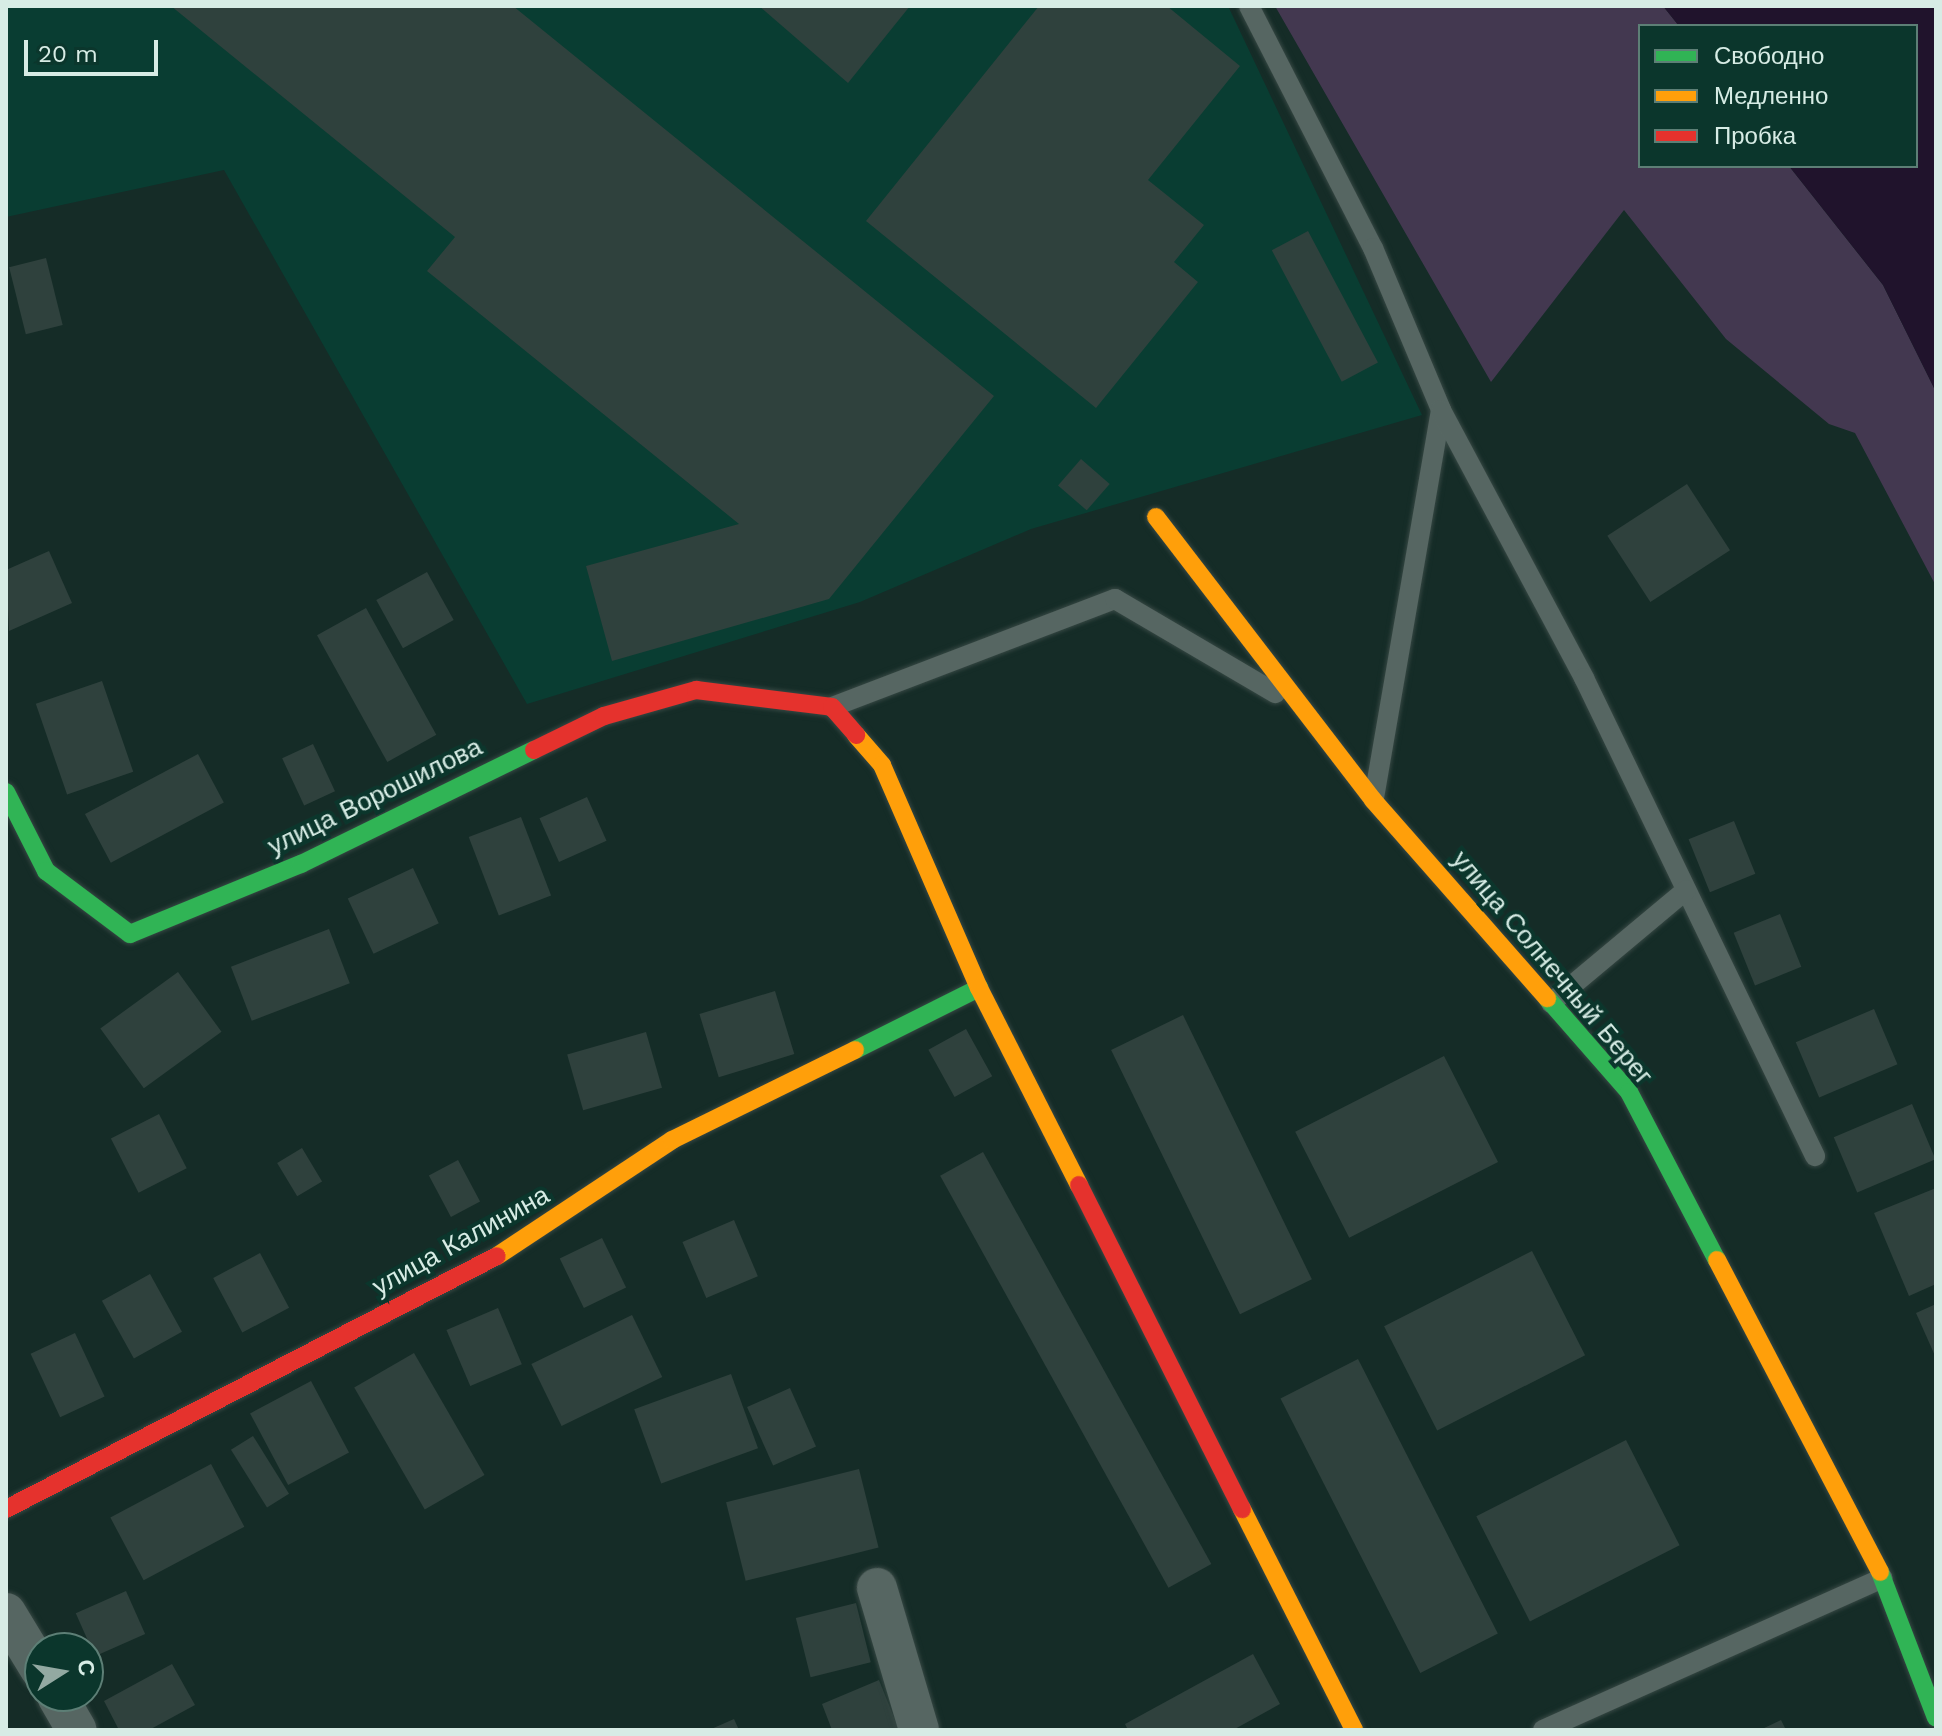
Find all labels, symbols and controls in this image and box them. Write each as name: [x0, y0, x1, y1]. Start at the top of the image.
scale bar: [28, 24, 162, 74]
legend: [1638, 24, 1918, 168]
text: 20 m: [38, 40, 98, 68]
text: Свободно: [1714, 42, 1824, 70]
text: Медленно: [1714, 82, 1828, 110]
text: Пробка: [1714, 122, 1796, 150]
street label: улица Ворошилова: [263, 732, 487, 862]
street label: улица Солнечный Берег: [1445, 845, 1659, 1091]
street label: улица Калинина: [367, 1180, 555, 1302]
north arrow: [24, 1632, 104, 1712]
text: С: [72, 1658, 100, 1678]

